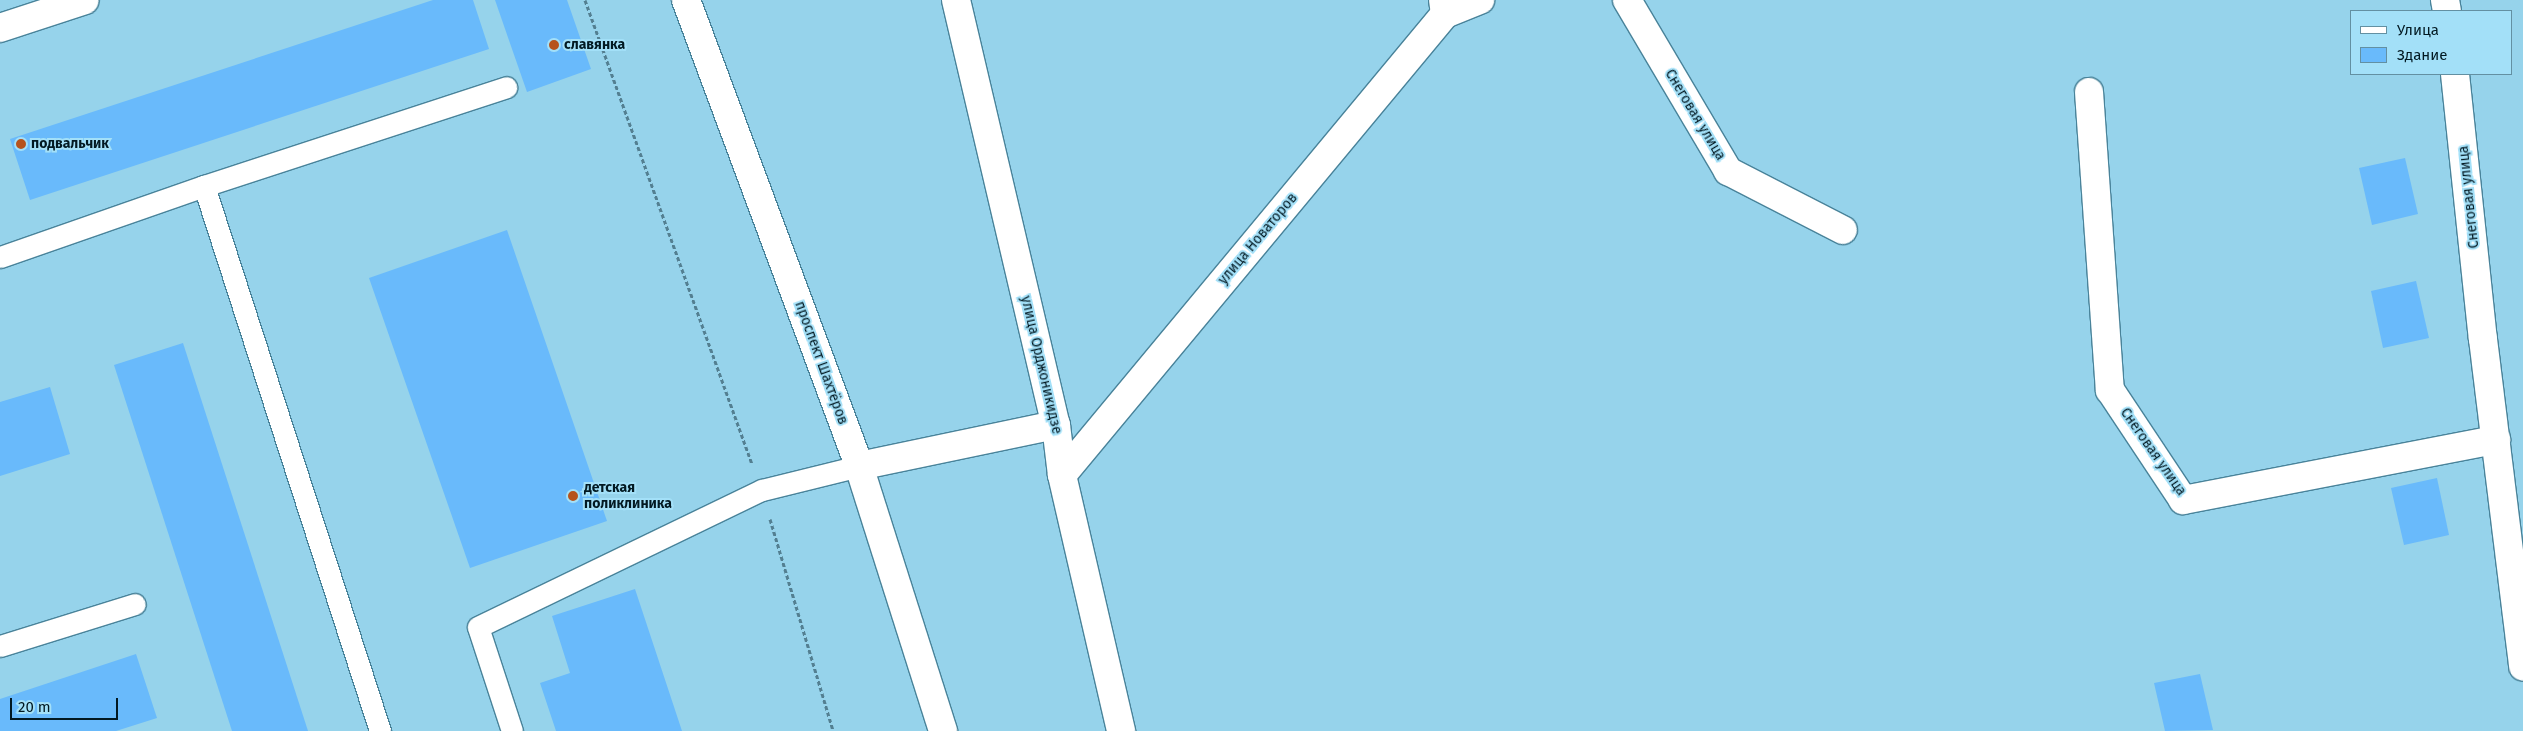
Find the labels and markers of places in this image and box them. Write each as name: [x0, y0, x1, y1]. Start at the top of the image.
place label: славянка: [564, 37, 625, 53]
marker: славянка: [548, 39, 560, 51]
place label: подвальчик: [31, 136, 109, 152]
marker: подвальчик: [15, 138, 27, 150]
place label: детская поликлиника: [584, 480, 672, 512]
marker: детская поликлиника: [566, 489, 580, 503]

